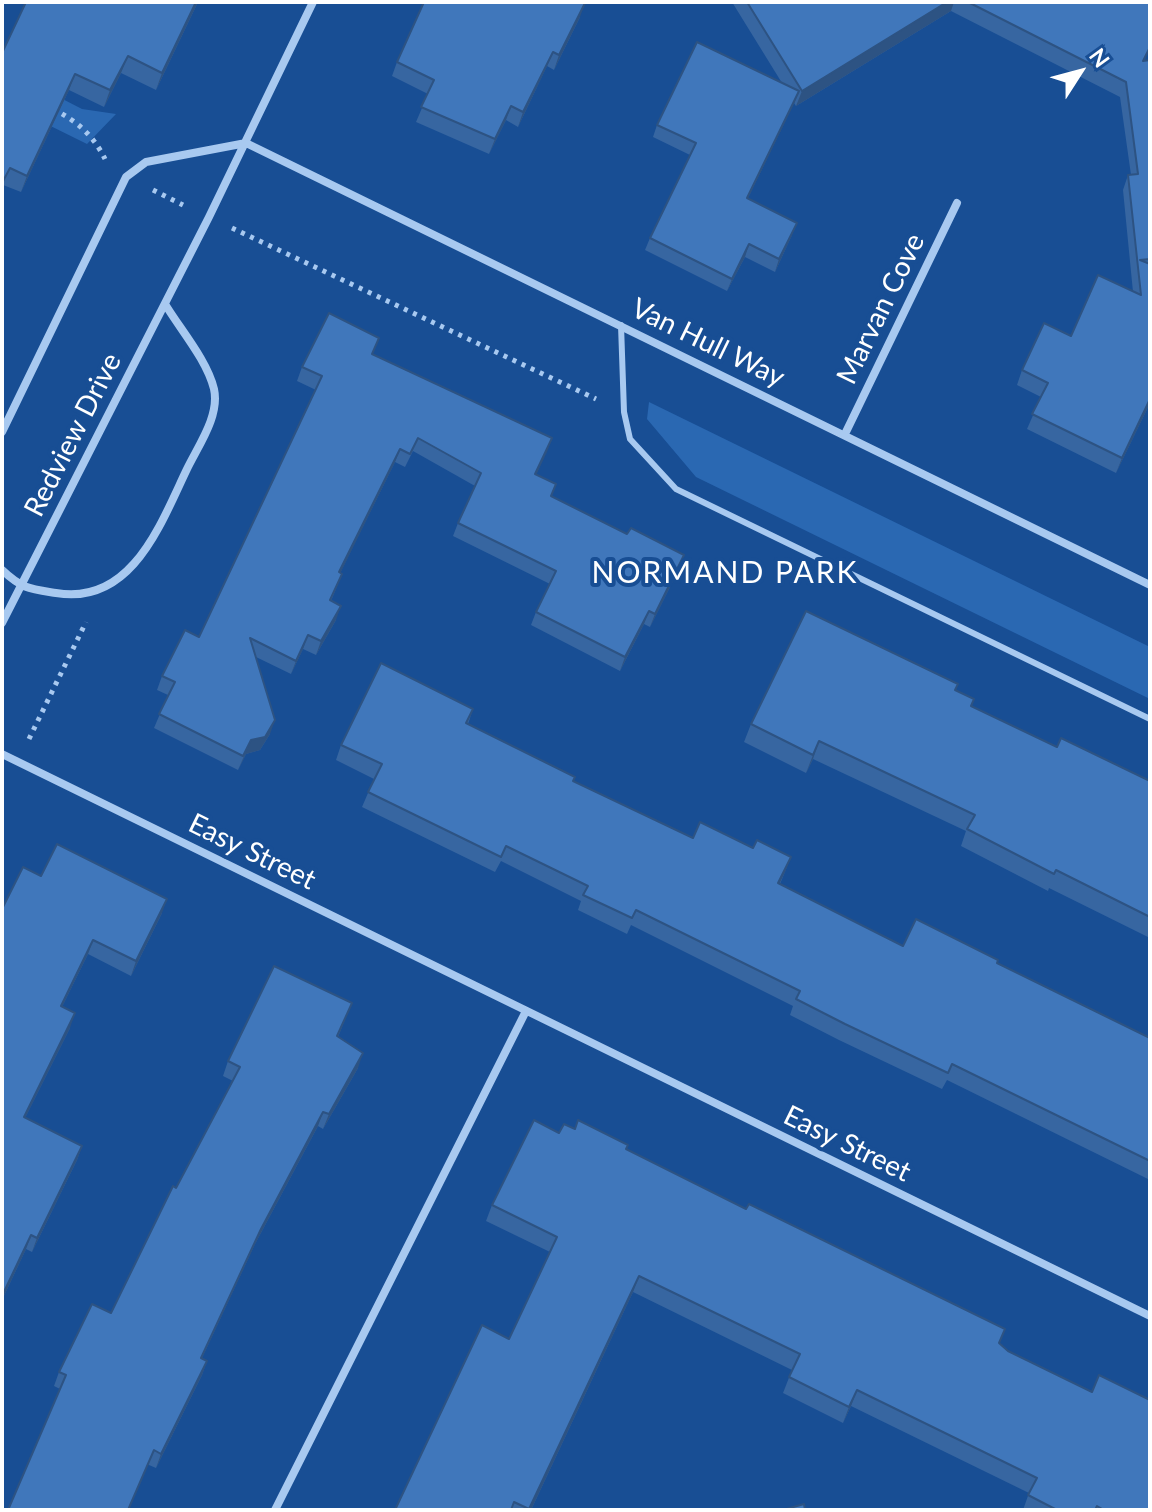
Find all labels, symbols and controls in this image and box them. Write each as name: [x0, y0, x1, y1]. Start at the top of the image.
north arrow: [1040, 32, 1120, 112]
text: N: [1084, 43, 1116, 72]
street label: Marvan Cove: [830, 228, 932, 390]
street label: Van Hull Way: [626, 291, 790, 395]
street label: Redview Drive: [17, 348, 129, 522]
district label: NORMAND PARK: [592, 555, 858, 591]
street label: Easy Street: [183, 807, 321, 897]
street label: Easy Street: [778, 1099, 916, 1189]

